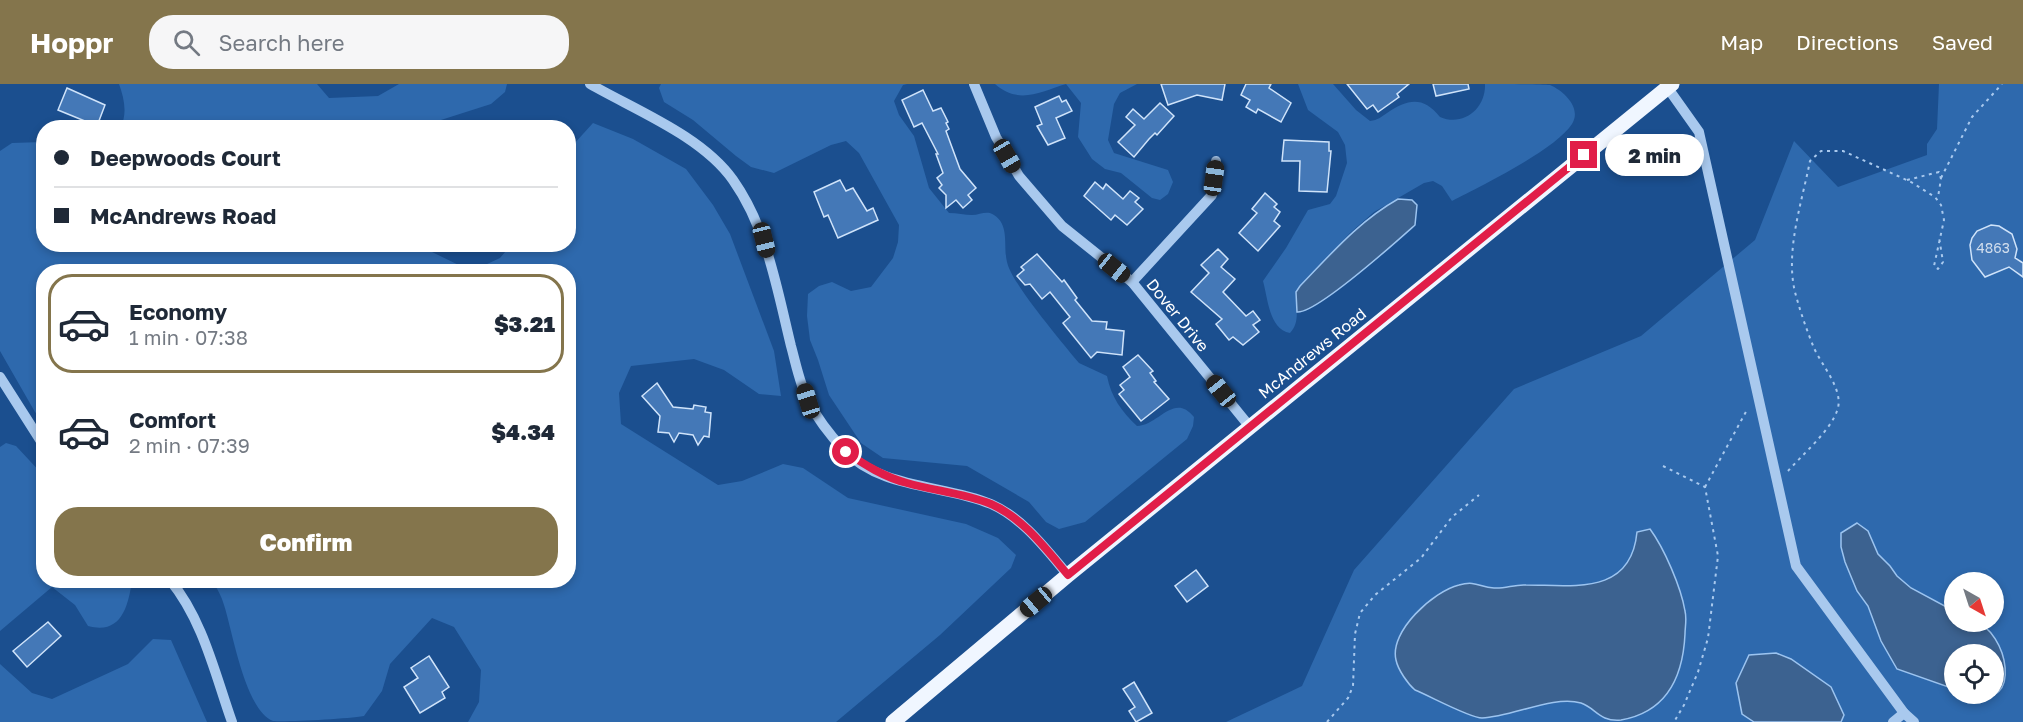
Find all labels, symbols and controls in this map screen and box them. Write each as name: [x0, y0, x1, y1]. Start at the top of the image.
search box: [149, 15, 569, 69]
text: Hoppr: [30, 26, 113, 59]
icon: search: [170, 26, 203, 59]
text: Search here: [218, 29, 345, 56]
text: Map: [1720, 29, 1763, 55]
text: Directions: [1796, 29, 1899, 55]
text: Saved: [1932, 29, 1993, 55]
callout: 2 min: [1605, 134, 1704, 176]
car: [990, 136, 1024, 176]
route end: [1570, 141, 1597, 168]
text: 2 min: [1628, 143, 1681, 167]
text: Deepwoods Court: [90, 144, 281, 171]
car: [1203, 159, 1225, 197]
text: McAndrews Road: [90, 202, 276, 229]
car: [751, 220, 777, 260]
house number: 4863: [1976, 239, 2010, 256]
car: [1094, 250, 1134, 286]
street label: Dover Drive: [1142, 274, 1214, 356]
icon: car: [57, 297, 111, 351]
text: Economy: [129, 298, 227, 325]
street label: McAndrews Road: [1254, 303, 1370, 403]
text: $3.21: [494, 310, 555, 337]
text: 1 min · 07:38: [129, 325, 248, 349]
car: [1203, 371, 1239, 411]
car: [794, 381, 822, 421]
icon: car: [57, 405, 111, 459]
text: Comfort: [129, 406, 216, 433]
text: $4.34: [491, 418, 555, 445]
text: 2 min · 07:39: [129, 433, 250, 457]
route start: [832, 438, 859, 465]
button: Confirm: [54, 507, 558, 576]
north arrow: [1944, 572, 2004, 632]
map controls: [1944, 572, 2004, 704]
car: [1016, 584, 1056, 620]
button: locate: [1944, 644, 2004, 704]

